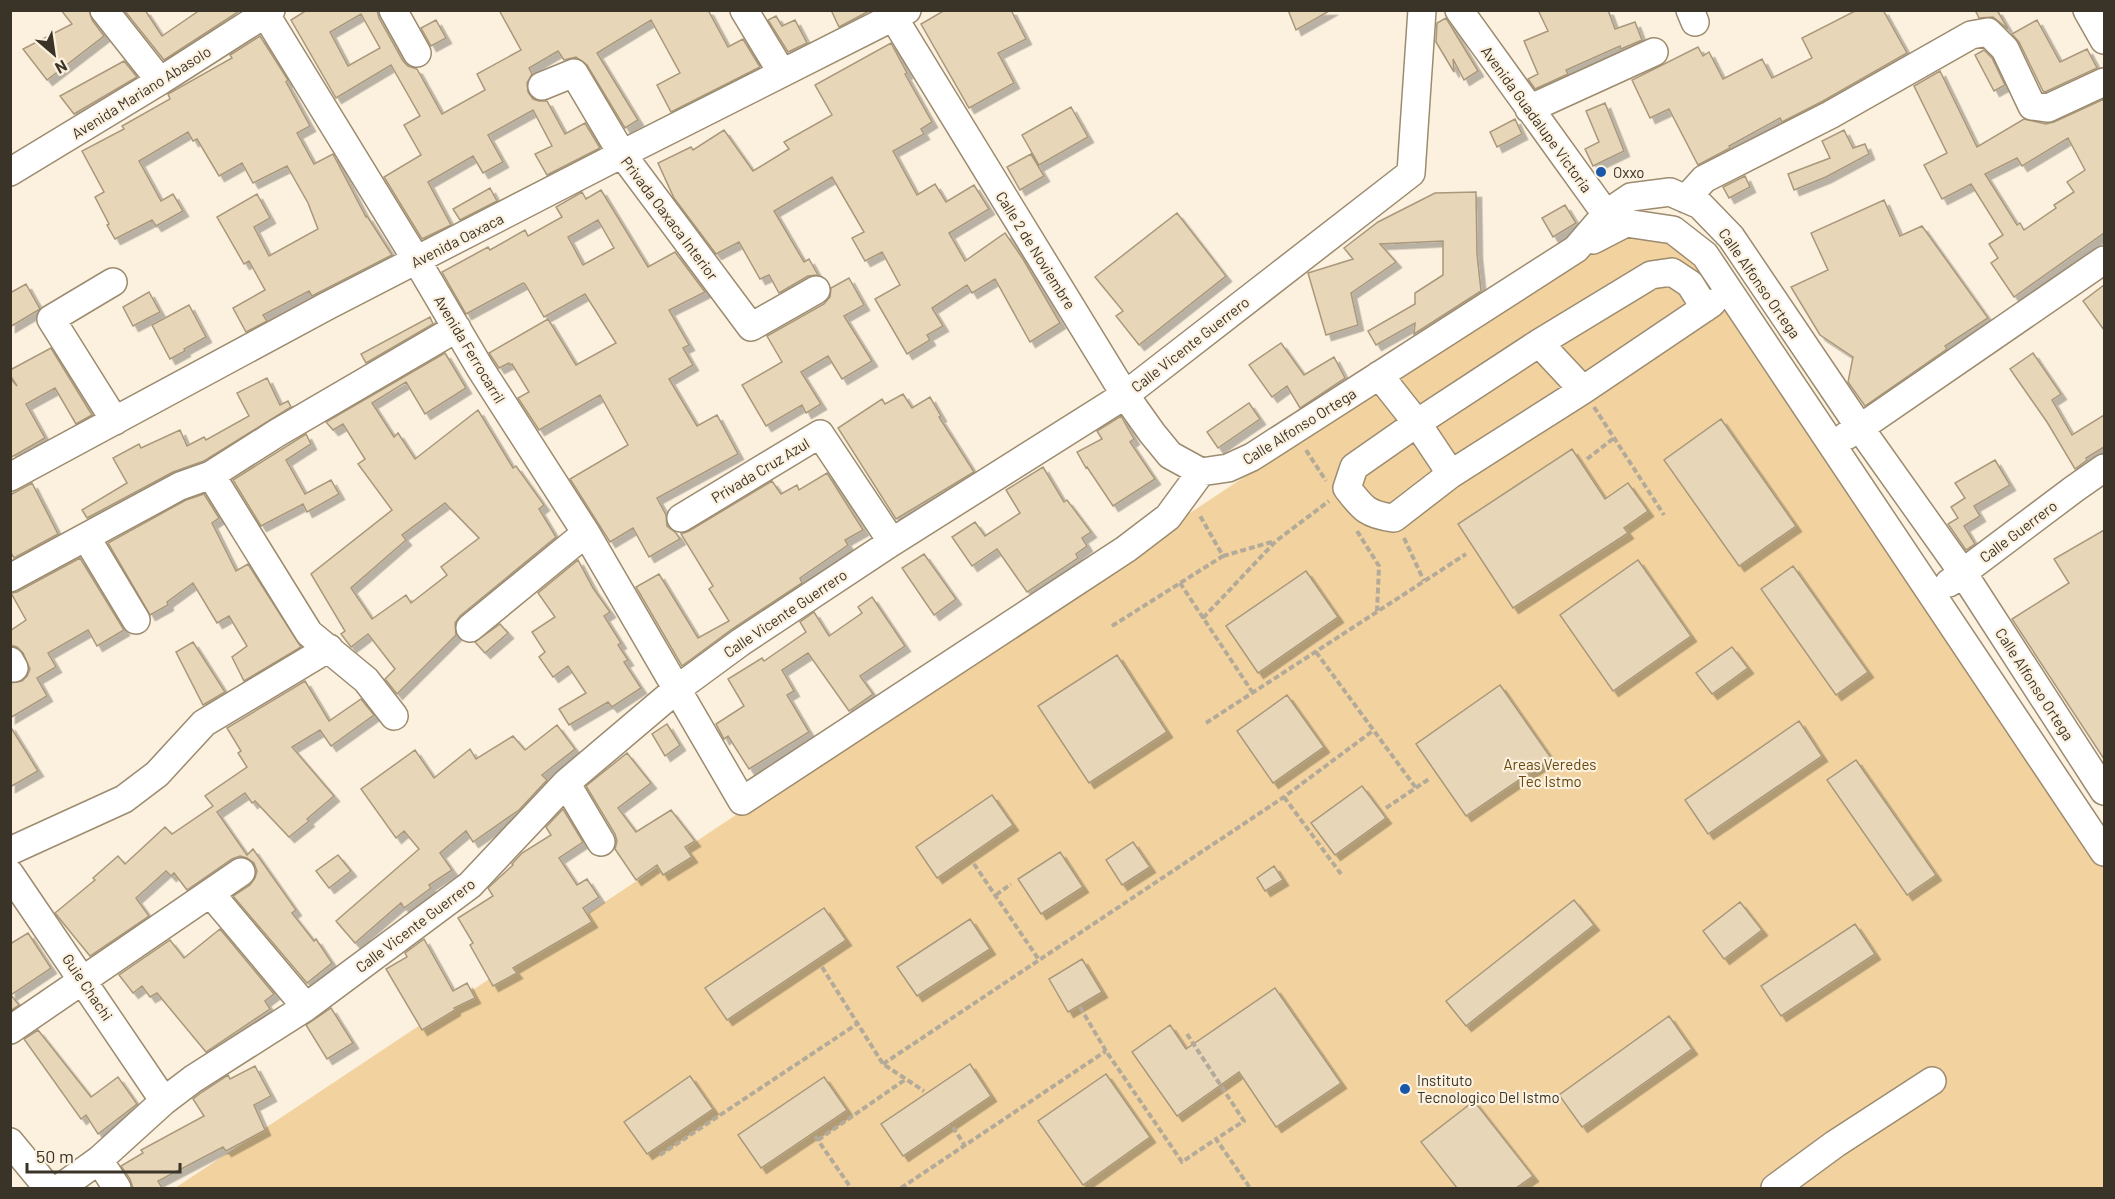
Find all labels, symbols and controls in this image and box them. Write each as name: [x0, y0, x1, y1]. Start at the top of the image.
north arrow: [24, 24, 84, 84]
street label: Avenida Mariano Abasolo: [68, 42, 214, 142]
street label: Avenida Guadalupe Victoria: [1478, 42, 1596, 196]
text: N: [52, 57, 71, 78]
street label: Privada Oaxaca Interior: [618, 153, 723, 284]
place label: Oxxo: [1613, 163, 1645, 181]
marker: Oxxo: [1594, 165, 1608, 179]
street label: Calle 2 de Noviembre: [992, 188, 1080, 312]
street label: Avenida Oaxaca: [408, 209, 506, 271]
street label: Calle Alfonso Ortega: [1715, 224, 1805, 342]
street label: Avenida Ferrocarril: [431, 292, 509, 406]
street label: Calle Vicente Guerrero: [1127, 292, 1253, 396]
street label: Calle Alfonso Ortega: [1239, 384, 1359, 468]
street label: Privada Cruz Azul: [708, 434, 812, 506]
street label: Calle Guerrero: [1976, 496, 2060, 566]
street label: Calle Vicente Guerrero: [720, 565, 850, 661]
street label: Calle Alfonso Ortega: [1992, 624, 2078, 744]
park label: Areas Veredes Tec Istmo: [1503, 755, 1597, 790]
street label: Calle Vicente Guerrero: [352, 874, 478, 976]
street label: Guie Chachi: [59, 950, 117, 1024]
place label: Instituto Tecnologico Del Istmo: [1417, 1071, 1560, 1106]
marker: Instituto Tecnologico Del Istmo: [1398, 1082, 1412, 1096]
scale bar: [27, 1136, 180, 1174]
text: 50 m: [36, 1145, 74, 1167]

